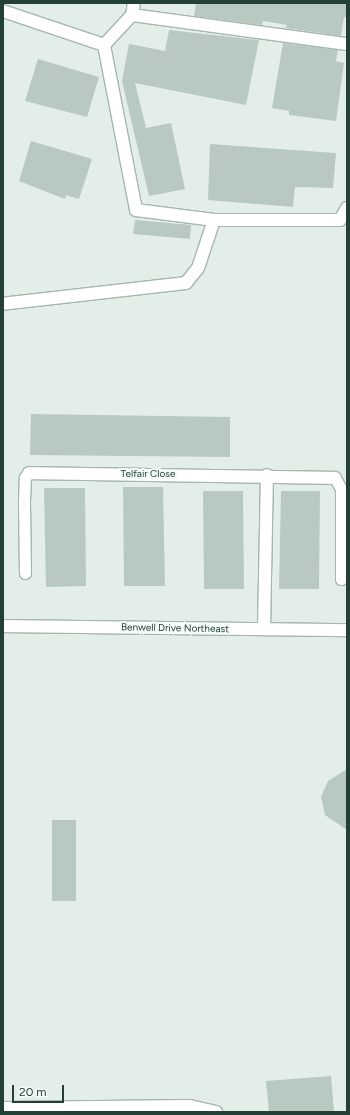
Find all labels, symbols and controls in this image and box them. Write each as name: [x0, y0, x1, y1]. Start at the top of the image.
street label: Telfair Close: [121, 468, 175, 480]
street label: Benwell Drive Northeast: [121, 621, 229, 635]
scale bar: [14, 1077, 66, 1103]
text: 20 m: [19, 1085, 47, 1099]

